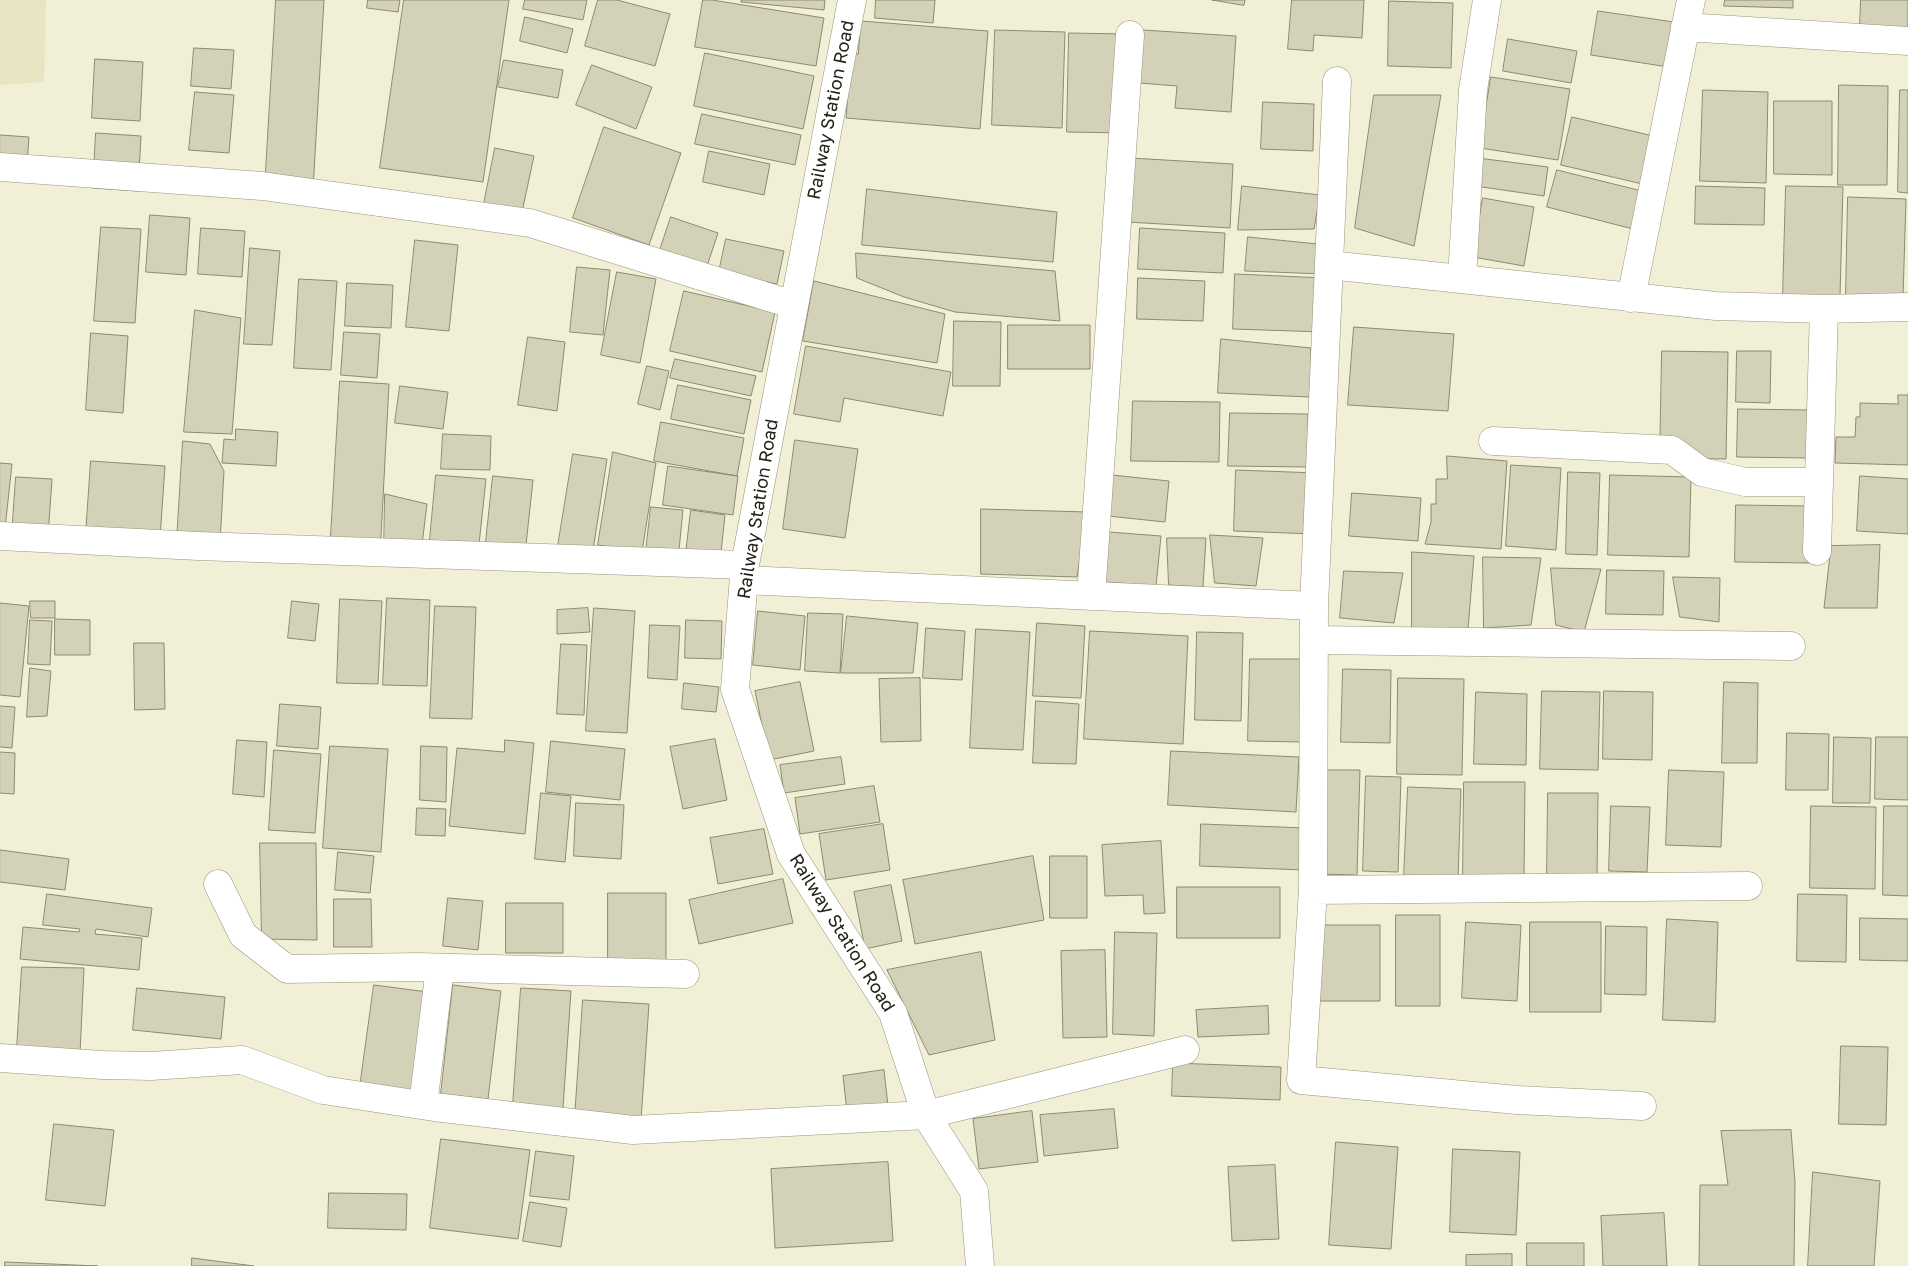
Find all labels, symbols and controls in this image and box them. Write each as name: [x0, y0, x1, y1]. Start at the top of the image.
street label: Railway Station Road: [803, 19, 859, 201]
street label: Railway Station Road: [733, 417, 783, 601]
street label: Railway Station Road: [785, 850, 899, 1016]

